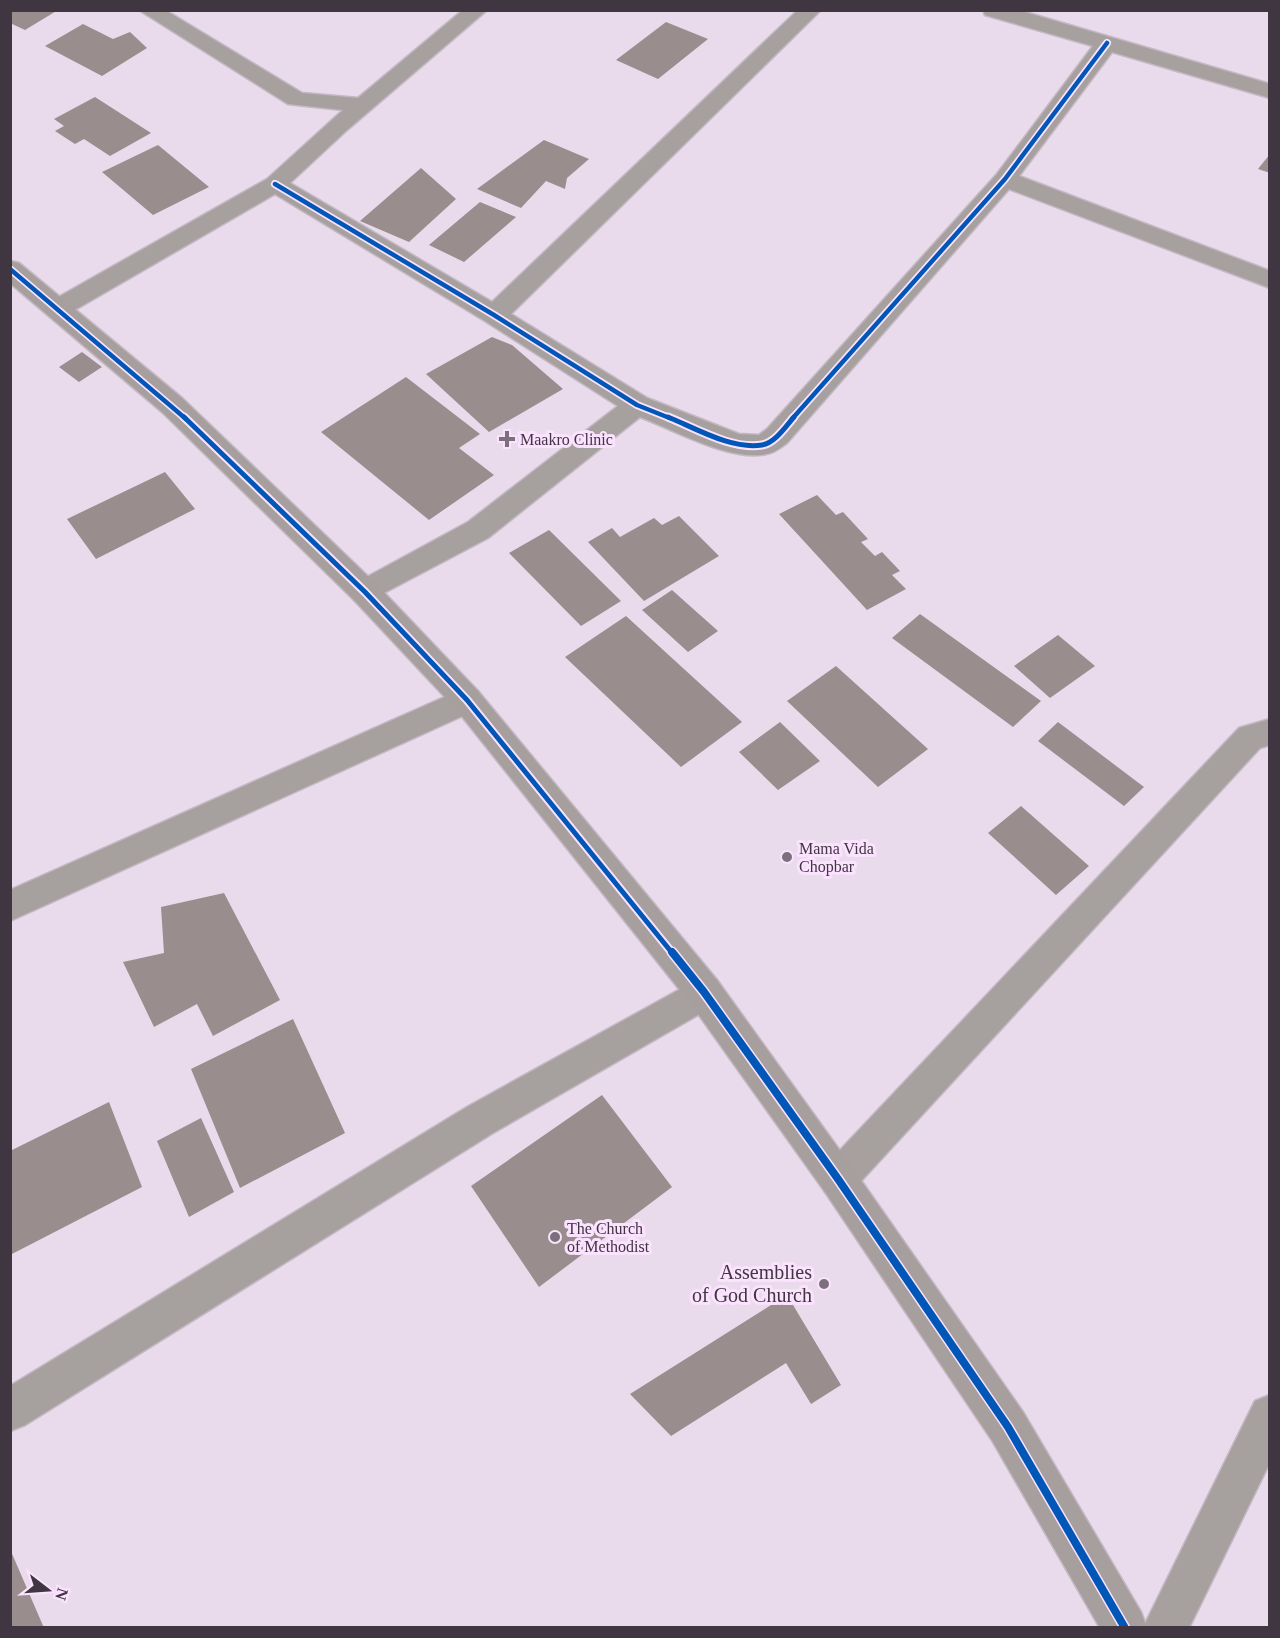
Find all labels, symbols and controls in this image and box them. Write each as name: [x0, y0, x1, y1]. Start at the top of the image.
marker: Maakro Clinic: [498, 430, 516, 448]
place label: Maakro Clinic: [520, 431, 613, 448]
place label: Mama Vida Chopbar: [799, 840, 874, 876]
marker: Mama Vida Chopbar: [780, 850, 794, 864]
place label: The Church of Methodist: [567, 1220, 650, 1255]
marker: The Church of Methodist: [548, 1230, 562, 1244]
place label: Assemblies of God Church: [692, 1261, 812, 1306]
marker: Assemblies of God Church: [817, 1277, 831, 1291]
north arrow: [18, 1560, 78, 1620]
text: N: [52, 1586, 72, 1603]

